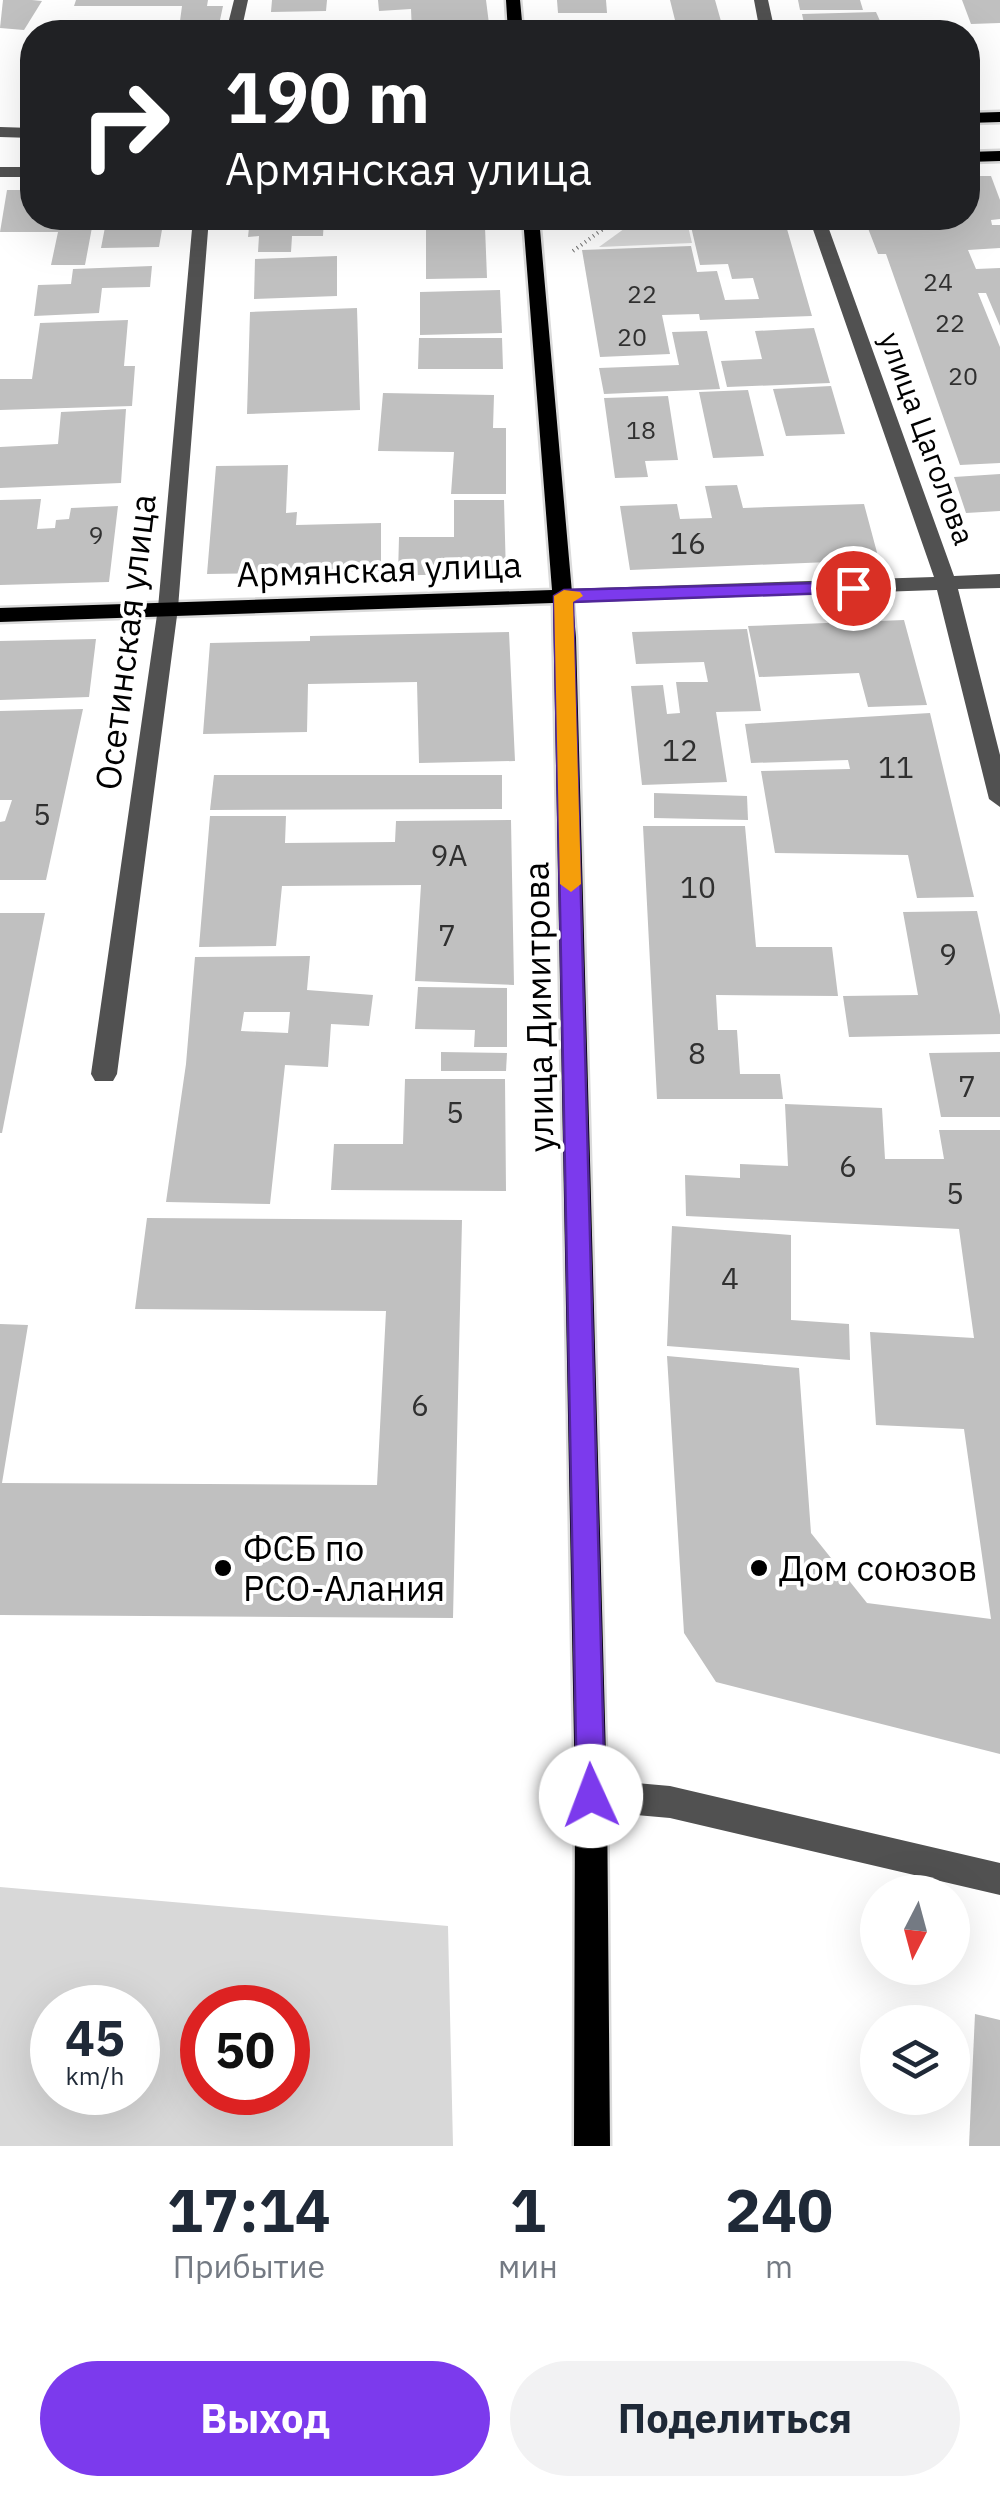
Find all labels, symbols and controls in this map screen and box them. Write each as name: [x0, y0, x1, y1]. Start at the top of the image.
text: 190 m: [225, 51, 430, 142]
icon: right: [60, 60, 190, 190]
text: Армянская улица: [225, 139, 592, 197]
house number: 24: [923, 265, 953, 298]
house number: 22: [627, 277, 657, 310]
house number: 22: [935, 306, 965, 339]
house number: 20: [617, 320, 647, 353]
street label: улица Цаголова: [871, 326, 985, 550]
house number: 20: [948, 359, 978, 392]
house number: 18: [626, 413, 656, 446]
street label: Осетинская улица: [84, 491, 166, 793]
house number: 9: [88, 518, 104, 551]
house number: 16: [670, 523, 706, 562]
street label: Армянская улица: [236, 541, 522, 597]
pin: [811, 546, 896, 631]
icon: arrive: [826, 561, 881, 616]
house number: 12: [662, 730, 698, 769]
house number: 11: [878, 747, 914, 786]
house number: 5: [33, 794, 51, 833]
house number: 9А: [430, 835, 468, 874]
street label: улица Димитрова: [512, 861, 564, 1153]
house number: 10: [680, 867, 716, 906]
house number: 7: [438, 915, 456, 954]
house number: 9: [939, 934, 957, 973]
house number: 8: [688, 1033, 706, 1072]
house number: 7: [958, 1066, 976, 1105]
house number: 5: [446, 1092, 464, 1131]
house number: 6: [839, 1146, 857, 1185]
house number: 5: [946, 1173, 964, 1212]
house number: 4: [721, 1258, 739, 1297]
house number: 6: [411, 1385, 429, 1424]
place label: ФСБ по РСО-Алания: [243, 1525, 445, 1611]
place label: Дом союзов: [779, 1545, 977, 1591]
marker: ФСБ по РСО-Алания: [212, 1557, 234, 1579]
marker: Дом союзов: [748, 1557, 770, 1579]
position arrow: [539, 1744, 643, 1848]
north arrow: [860, 1875, 970, 1985]
map controls: [860, 1875, 970, 2115]
speed limit sign: 50: [180, 1985, 310, 2115]
text: 45: [65, 2005, 125, 2070]
button: layers: [860, 2005, 970, 2115]
text: km/h: [66, 2059, 124, 2092]
text: 17:14: [167, 2170, 331, 2249]
text: 1: [510, 2170, 546, 2249]
text: 240: [725, 2170, 833, 2249]
text: Прибытие: [173, 2245, 325, 2287]
text: мин: [498, 2245, 558, 2287]
text: m: [765, 2245, 793, 2287]
button: Выход: [40, 2361, 490, 2476]
button: Поделиться: [510, 2361, 960, 2476]

